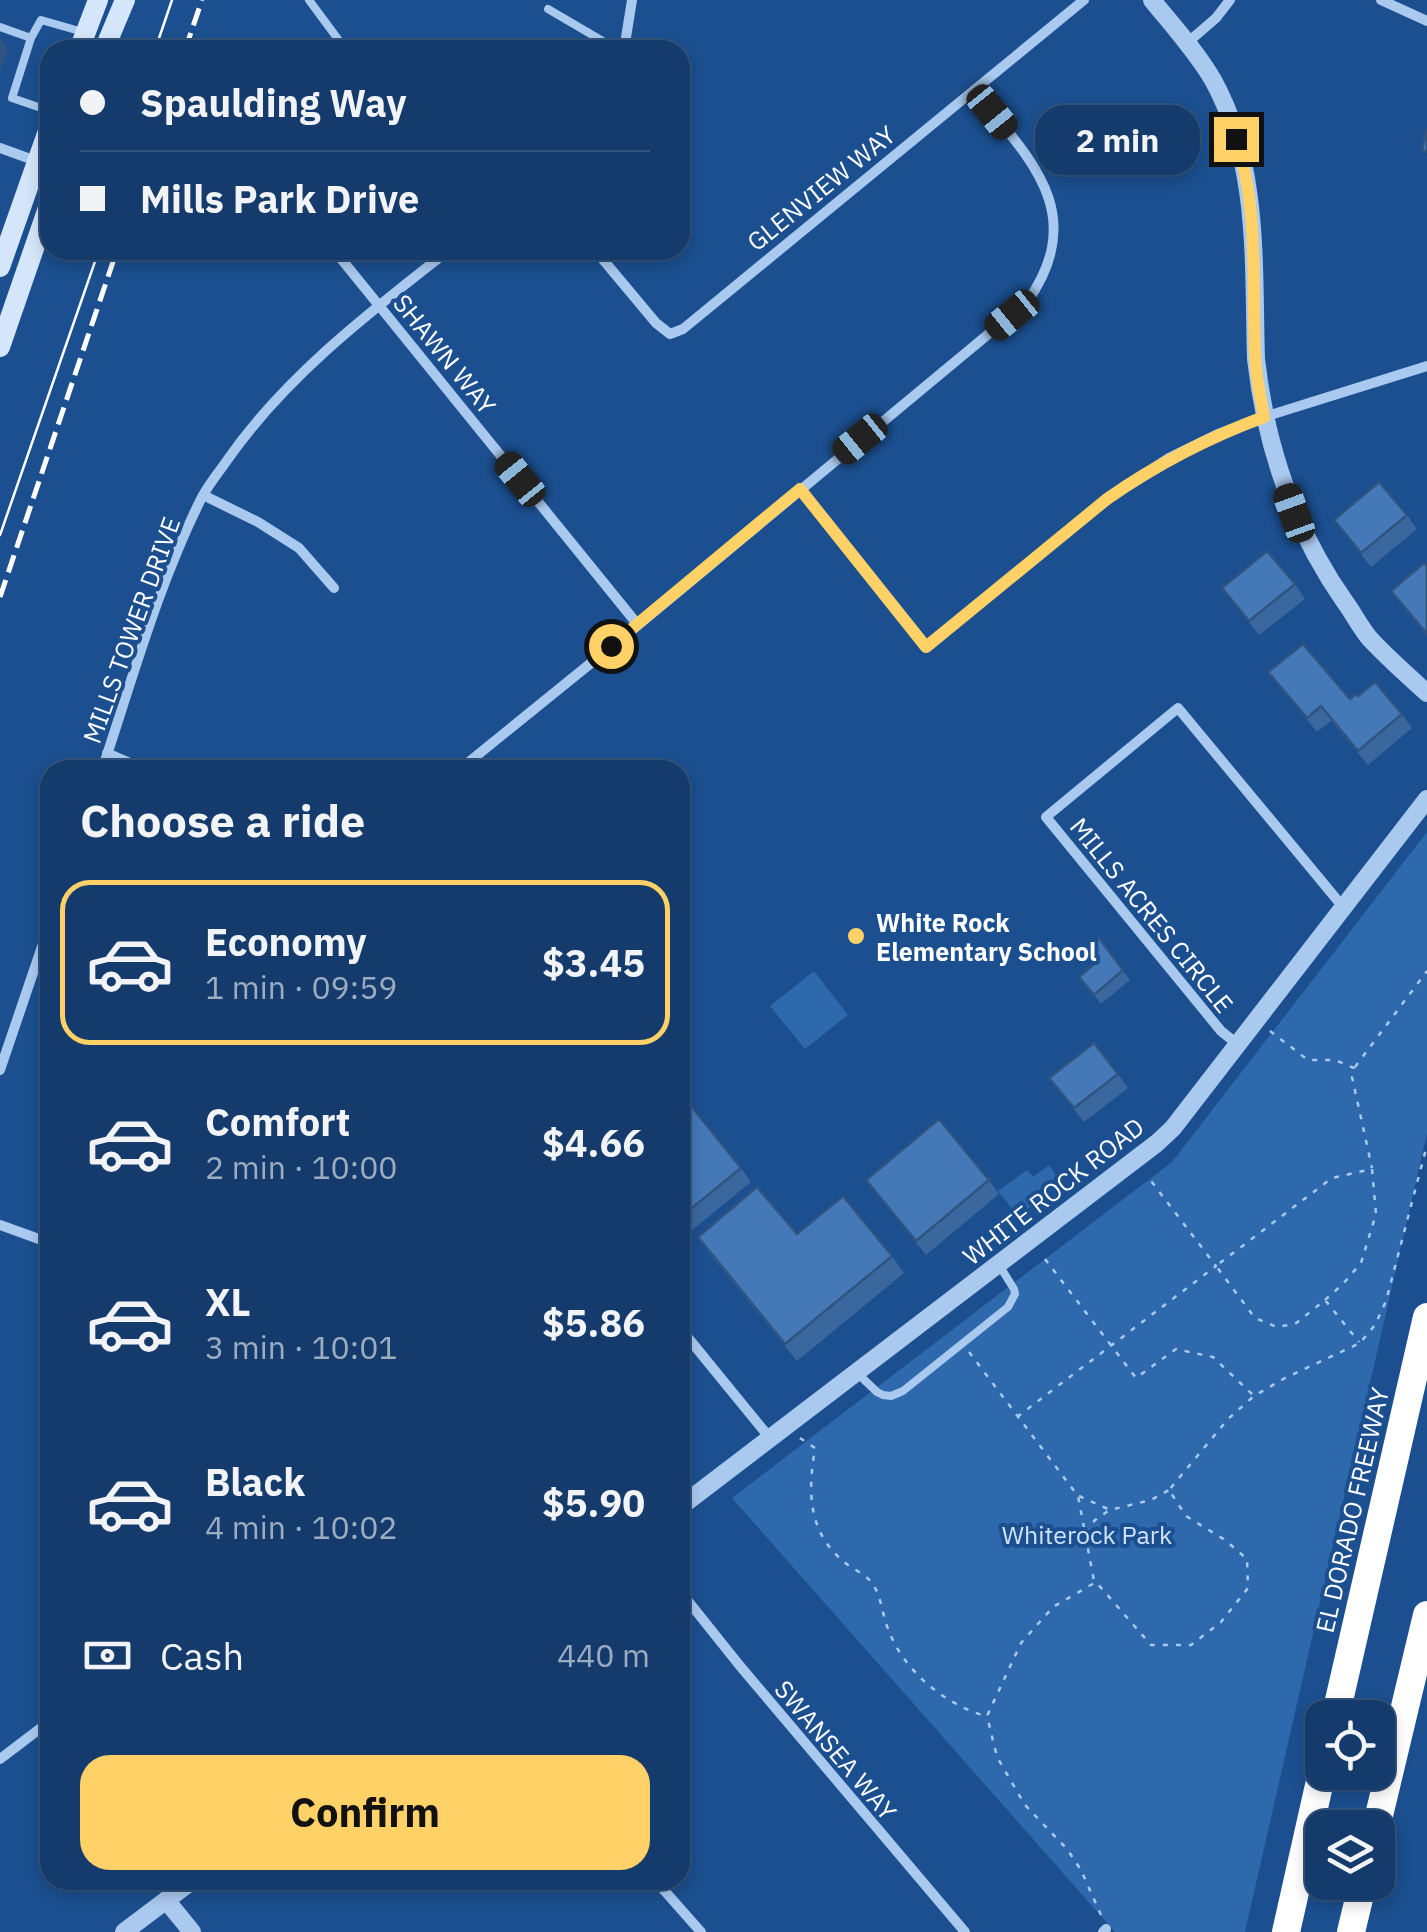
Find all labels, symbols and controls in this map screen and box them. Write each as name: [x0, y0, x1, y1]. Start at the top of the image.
text: Spaulding Way: [140, 78, 407, 127]
car: [961, 79, 1023, 145]
callout: 2 min: [1036, 104, 1201, 174]
route end: [1214, 117, 1259, 162]
street label: GLENVIEW WAY: [740, 118, 902, 258]
text: 2 min: [1076, 119, 1159, 161]
text: Mills Park Drive: [140, 174, 419, 223]
car: [979, 284, 1045, 346]
street label: SHAWN WAY: [386, 287, 504, 421]
car: [827, 408, 893, 470]
car: [489, 446, 551, 512]
car: [1270, 480, 1318, 546]
street label: MILLS TOWER DRIVE: [75, 512, 187, 748]
route start: [589, 624, 634, 669]
text: Choose a ride: [80, 791, 365, 849]
street label: MILLS ACRES CIRCLE: [1063, 811, 1241, 1019]
place label: White Rock Elementary School: [876, 906, 1097, 968]
text: Economy: [205, 917, 367, 966]
icon: car: [85, 918, 175, 1008]
marker: White Rock Elementary School: [845, 925, 867, 947]
text: $3.45: [542, 938, 645, 987]
text: 1 min · 09:59: [205, 966, 398, 1008]
text: Comfort: [205, 1097, 350, 1146]
icon: car: [85, 1098, 175, 1188]
street label: WHITE ROCK ROAD: [956, 1110, 1150, 1272]
text: $4.66: [542, 1118, 645, 1167]
text: 2 min · 10:00: [205, 1146, 398, 1188]
text: XL: [205, 1277, 251, 1326]
icon: car: [85, 1278, 175, 1368]
text: $5.86: [542, 1298, 645, 1347]
text: 3 min · 10:01: [205, 1326, 398, 1368]
street label: EL DORADO FREEWAY: [1308, 1384, 1396, 1636]
text: Black: [205, 1457, 305, 1506]
icon: car: [85, 1458, 175, 1548]
text: $5.90: [542, 1478, 645, 1527]
text: 4 min · 10:02: [205, 1506, 398, 1548]
park label: Whiterock Park: [1002, 1518, 1172, 1551]
icon: cash: [80, 1628, 135, 1683]
text: Cash: [160, 1631, 244, 1680]
text: 440 m: [557, 1634, 650, 1676]
street label: SWANSEA WAY: [768, 1673, 904, 1827]
map controls: [1305, 1700, 1395, 1900]
button: locate: [1305, 1700, 1395, 1790]
button: Confirm: [80, 1755, 650, 1870]
button: layers: [1305, 1810, 1395, 1900]

